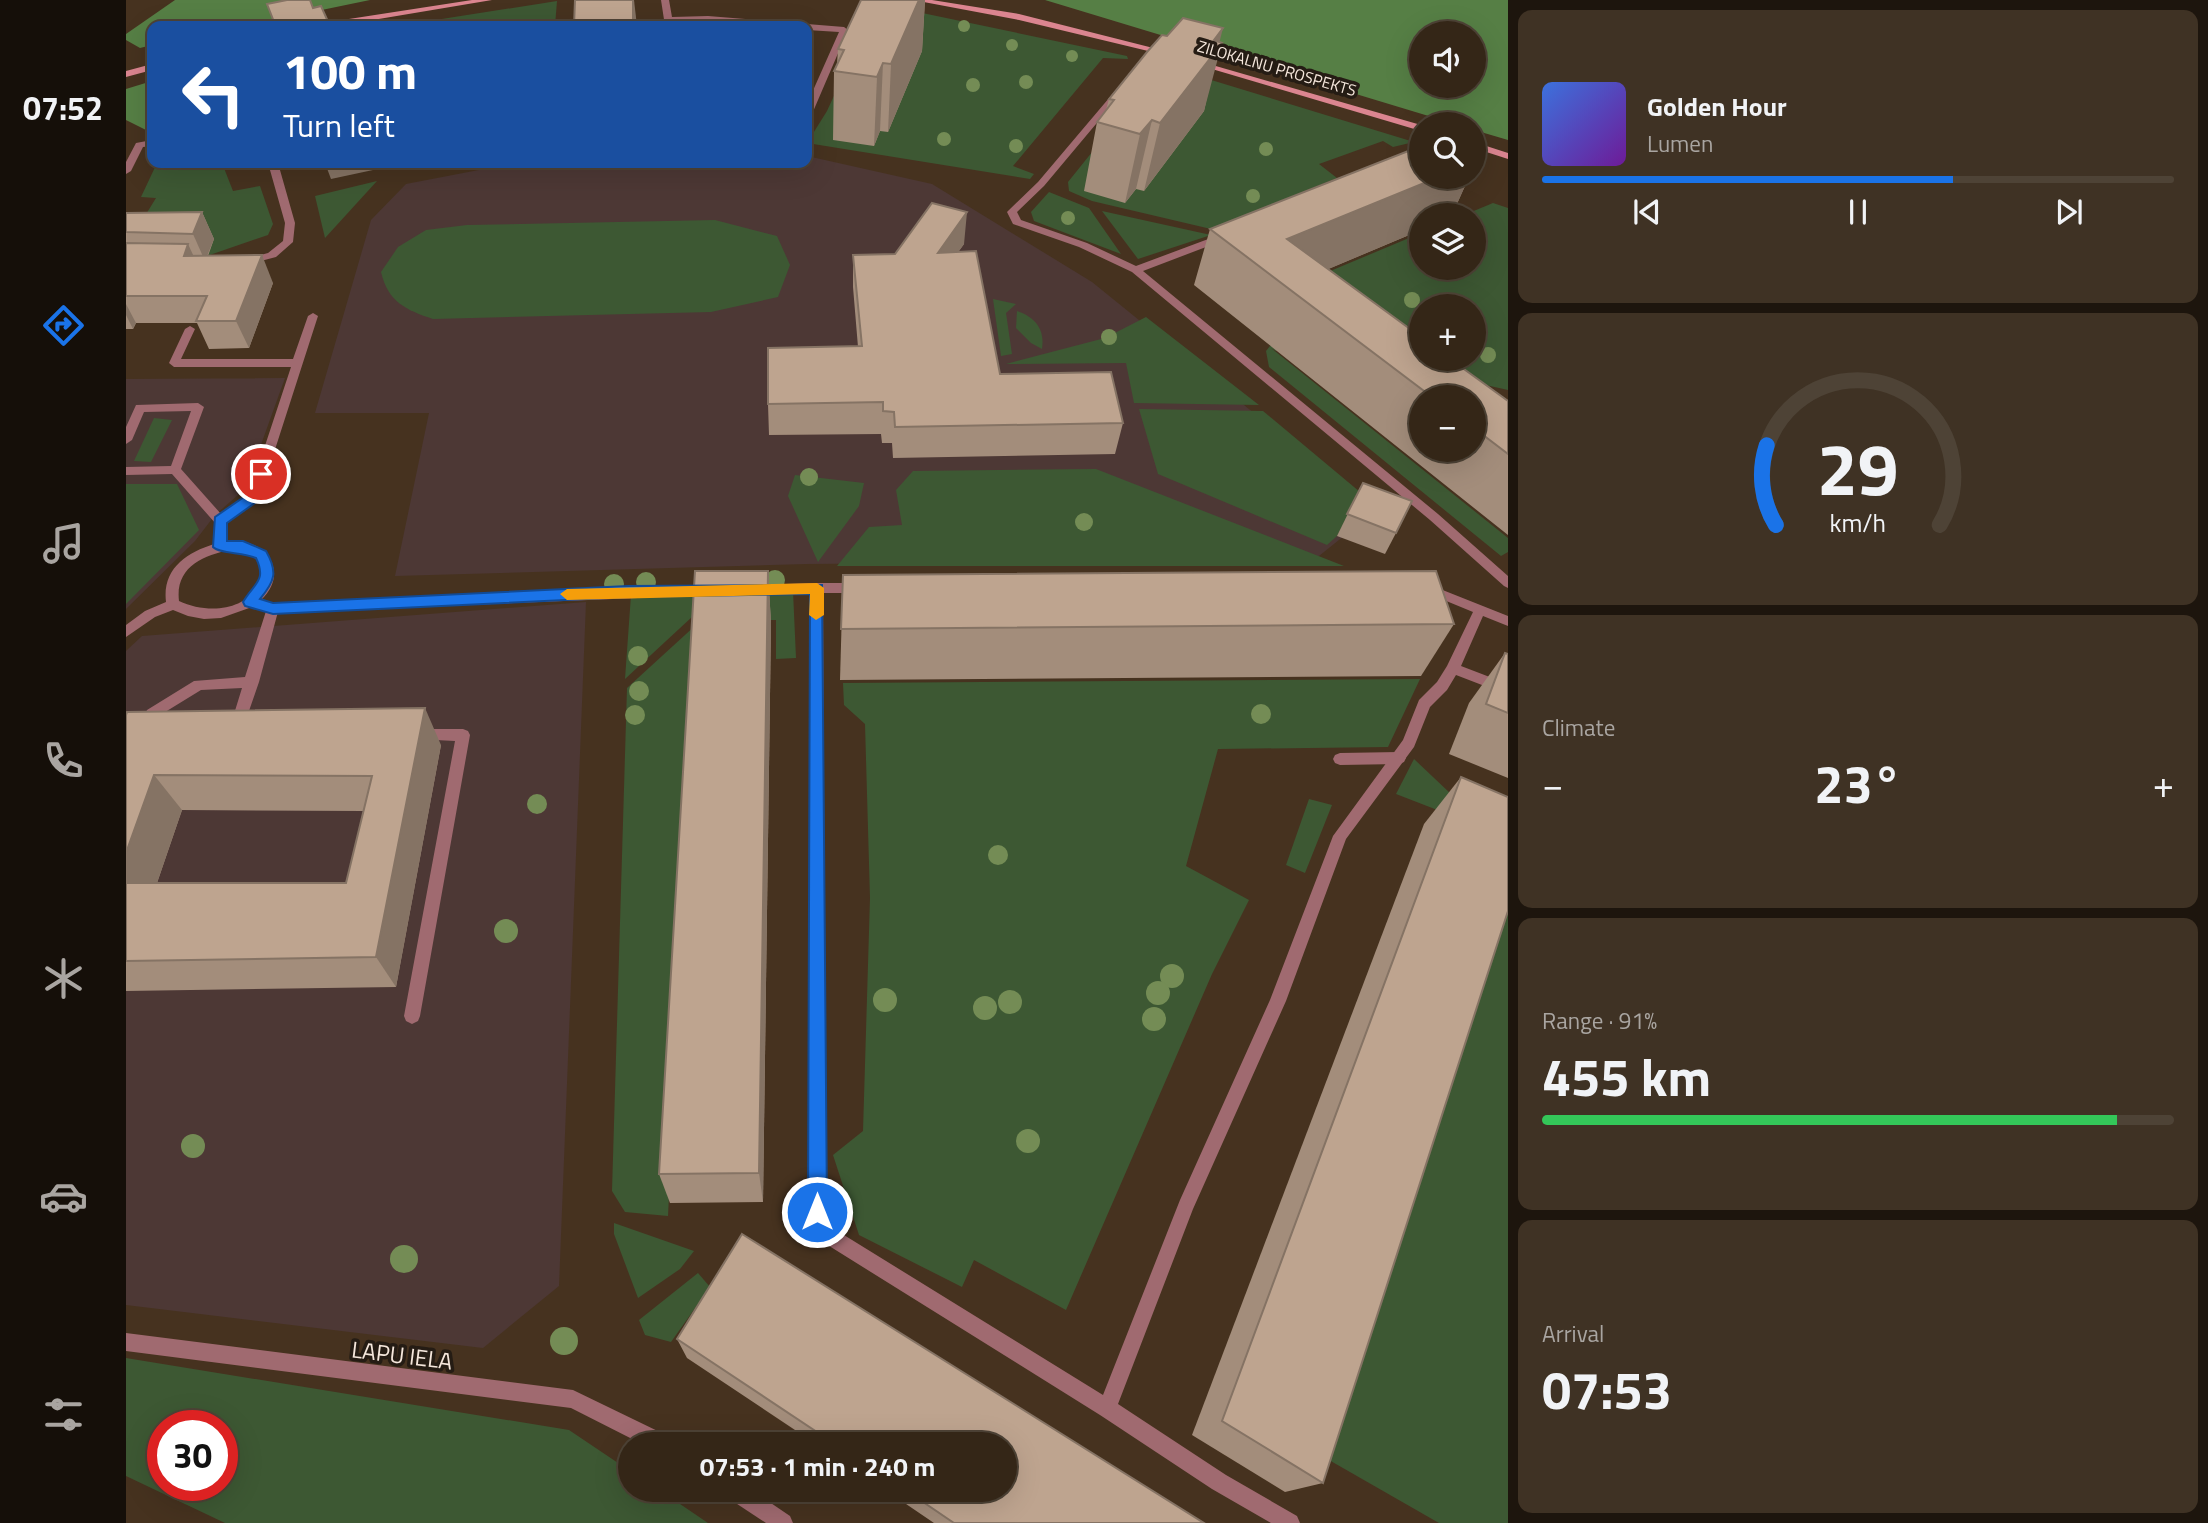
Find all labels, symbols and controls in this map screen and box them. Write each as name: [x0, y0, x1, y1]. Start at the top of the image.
map controls: [1409, 21, 1486, 462]
button: sound: [1409, 21, 1486, 98]
text: 100 m: [283, 33, 417, 108]
street label: ZILOKALNU PROSPEKTS: [1195, 34, 1359, 102]
icon: left: [168, 49, 259, 140]
text: 07:52: [23, 84, 103, 132]
text: Golden Hour: [1647, 87, 1787, 126]
text: Turn left: [283, 101, 395, 149]
button: search: [1409, 112, 1486, 189]
text: Lumen: [1647, 126, 1713, 161]
icon: previous: [1628, 193, 1666, 231]
icon: pause: [1839, 193, 1877, 231]
icon: next: [2050, 193, 2088, 231]
button: layers: [1409, 203, 1486, 280]
button: +: [1409, 294, 1486, 371]
icon: directions: [39, 301, 88, 350]
button: −: [1409, 385, 1486, 462]
text: 29: [1817, 413, 1899, 523]
pin: [231, 444, 291, 504]
icon: arrive: [242, 455, 280, 493]
text: km/h: [1830, 504, 1886, 542]
icon: music: [39, 519, 88, 568]
text: Climate: [1542, 710, 1615, 745]
icon: phone: [39, 736, 88, 785]
text: 23°: [1814, 744, 1902, 823]
text: −: [1542, 755, 1563, 813]
text: +: [2153, 755, 2174, 813]
icon: climate: [39, 954, 88, 1003]
text: Range · 91%: [1542, 1003, 1657, 1038]
text: 455 km: [1542, 1037, 1711, 1116]
icon: car: [39, 1172, 88, 1221]
position arrow: [780, 1175, 854, 1249]
text: Arrival: [1542, 1316, 1604, 1351]
street label: LAPU IELA: [350, 1331, 455, 1379]
text: 07:53: [1542, 1350, 1672, 1429]
icon: filters: [39, 1390, 88, 1439]
speed limit sign: 30: [147, 1410, 238, 1501]
text: 07:53 · 1 min · 240 m: [700, 1447, 935, 1486]

